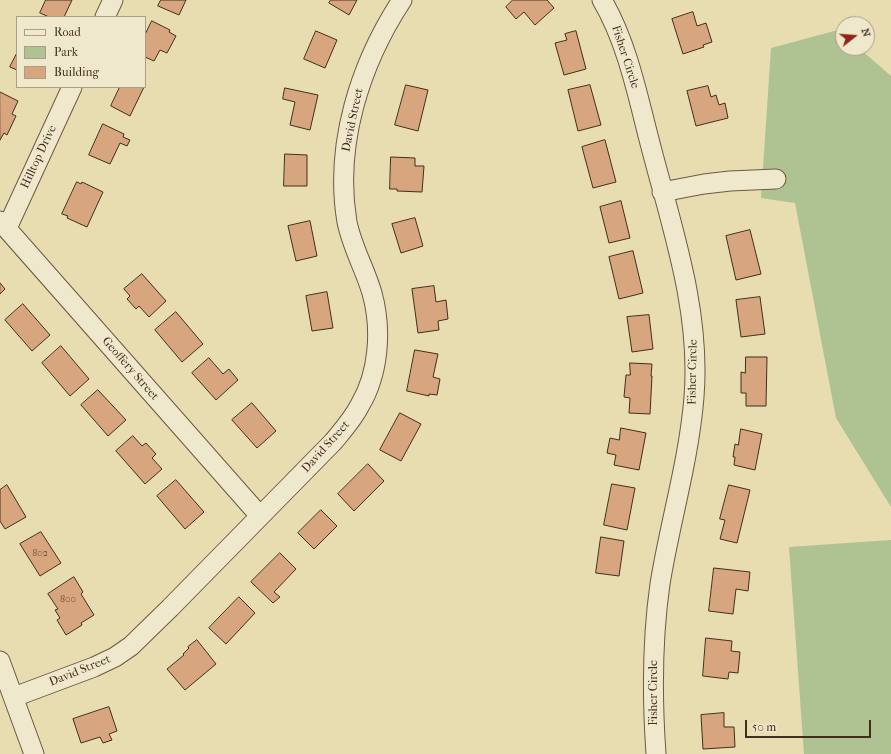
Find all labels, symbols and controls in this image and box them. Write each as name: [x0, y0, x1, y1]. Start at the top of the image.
legend: [16, 16, 146, 88]
north arrow: [835, 16, 875, 56]
street label: Fisher Circle: [608, 24, 642, 90]
text: Road: [54, 25, 81, 39]
text: N: [859, 27, 873, 39]
text: Park: [54, 45, 78, 59]
text: Building: [54, 65, 99, 79]
street label: David Street: [339, 87, 367, 153]
street label: Hilltop Drive: [18, 123, 60, 191]
street label: Geoffery Street: [99, 334, 161, 404]
street label: Fisher Circle: [685, 339, 701, 405]
street label: David Street: [299, 418, 353, 476]
house number: 802: [32, 548, 48, 560]
house number: 800: [60, 594, 76, 606]
street label: David Street: [47, 652, 113, 690]
street label: Fisher Circle: [647, 660, 661, 726]
scale bar: [747, 712, 873, 738]
text: 50 m: [752, 720, 776, 734]

